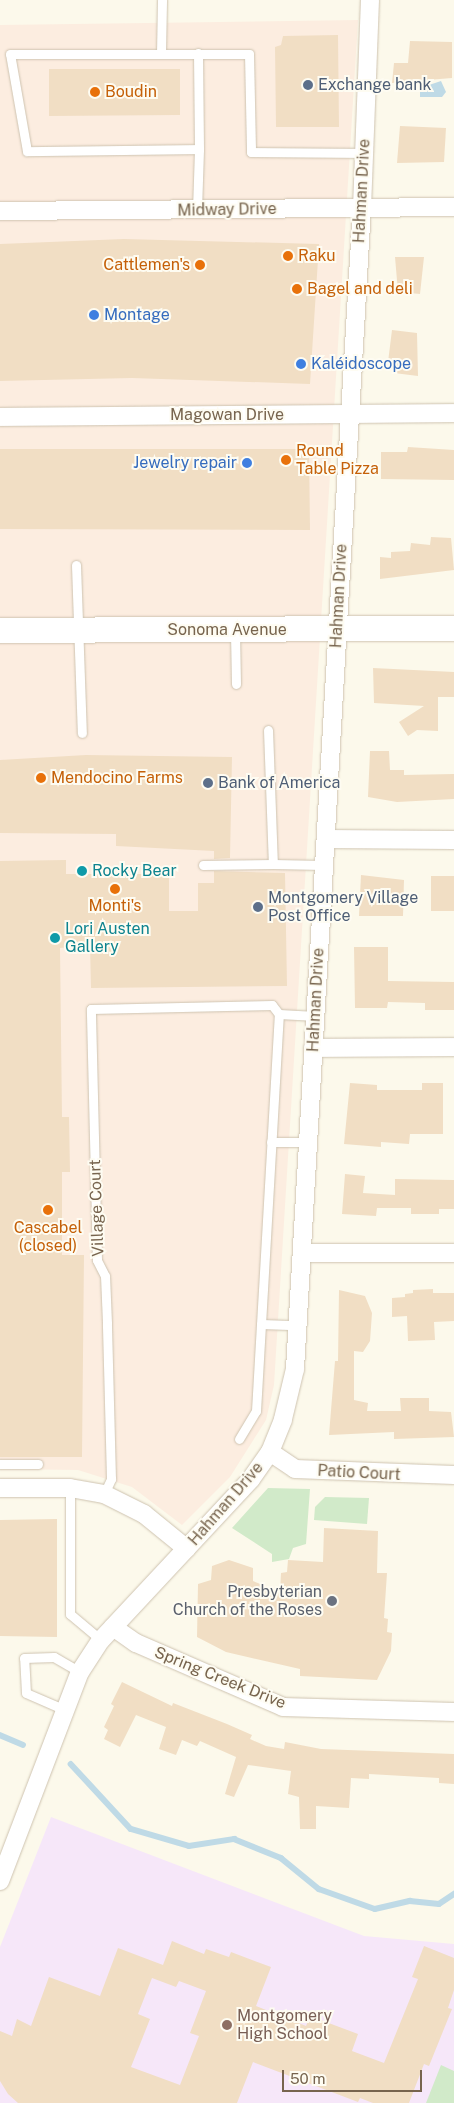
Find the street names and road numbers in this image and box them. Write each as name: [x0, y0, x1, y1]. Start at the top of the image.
street label: Hahman Drive: [350, 138, 374, 244]
street label: Midway Drive: [177, 200, 277, 220]
street label: Magowan Drive: [170, 405, 284, 425]
street label: Hahman Drive: [327, 543, 351, 649]
street label: Sonoma Avenue: [167, 620, 287, 640]
street label: Hahman Drive: [304, 947, 328, 1053]
street label: Village Court: [86, 1159, 108, 1257]
street label: Hahman Drive: [185, 1458, 267, 1550]
street label: Patio Court: [317, 1461, 401, 1485]
street label: Spring Creek Drive: [151, 1643, 289, 1713]

